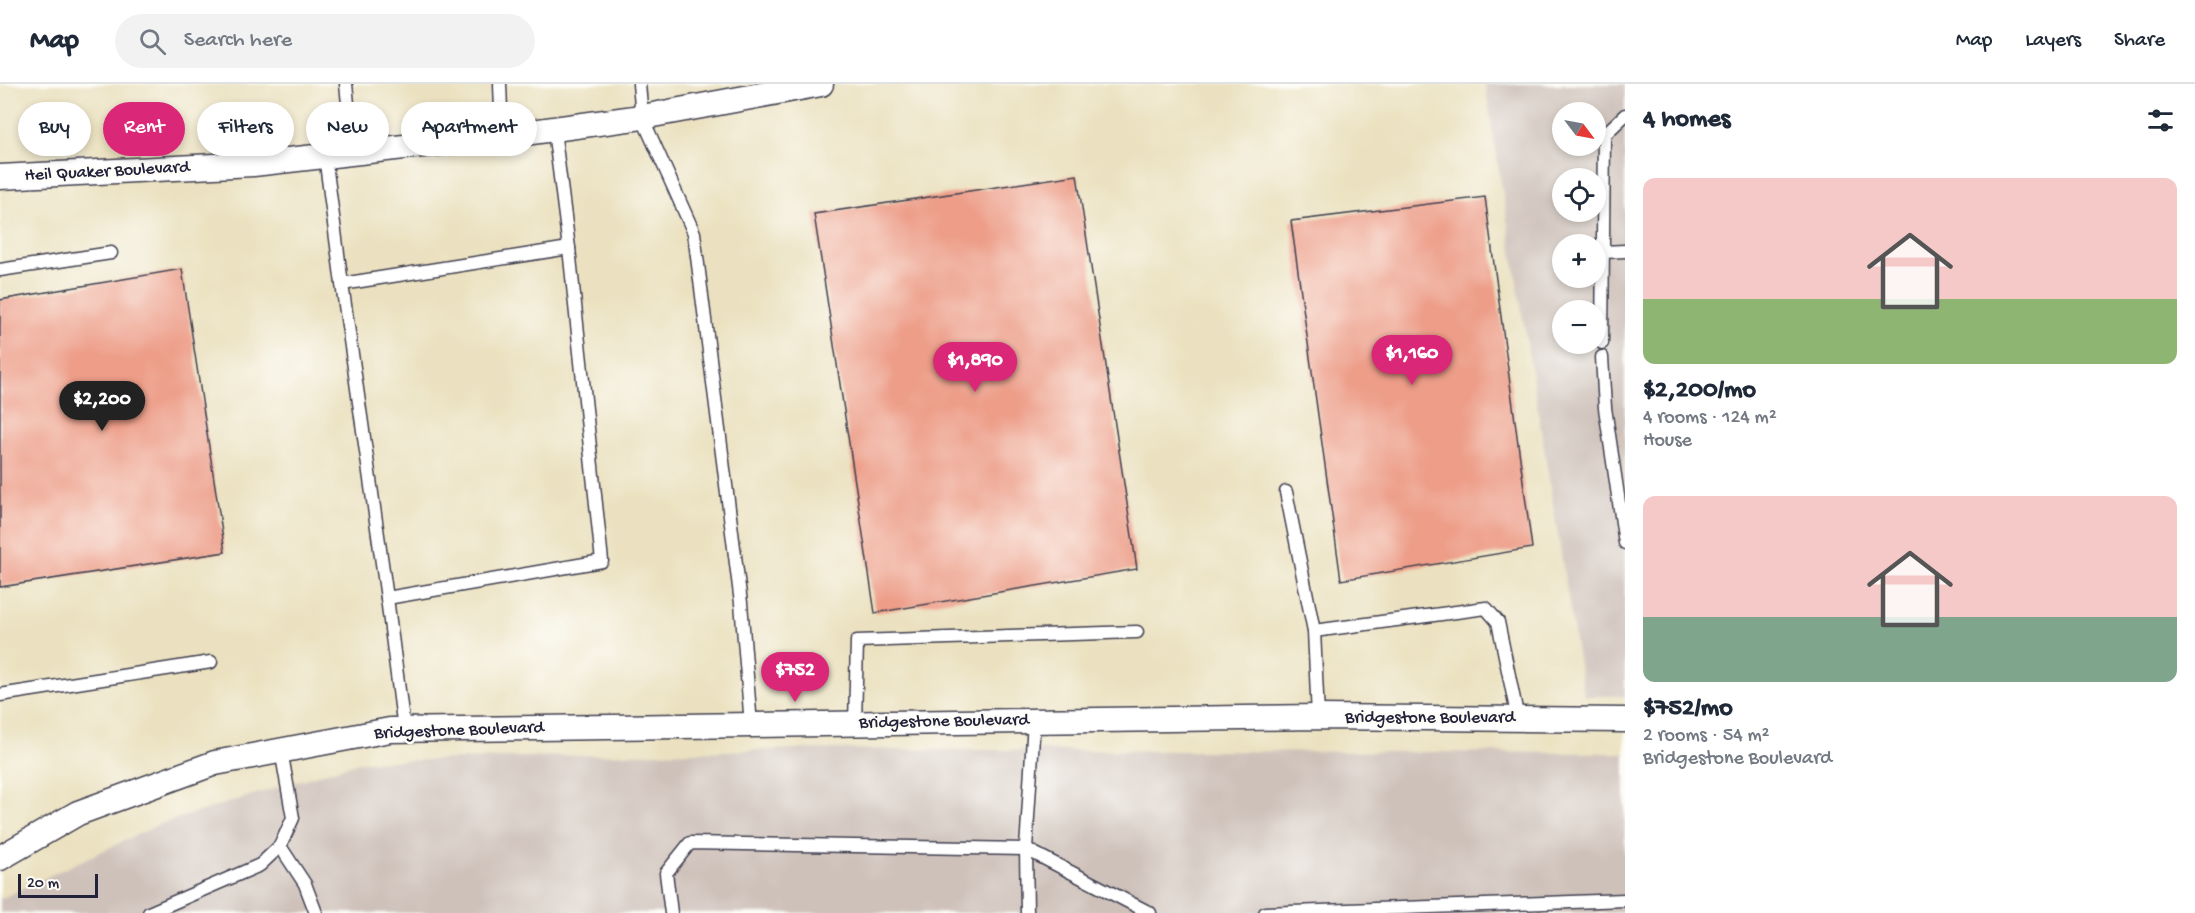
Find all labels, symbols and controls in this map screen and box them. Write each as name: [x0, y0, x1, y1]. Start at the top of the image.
search box: [115, 14, 535, 68]
text: Map: [30, 25, 79, 58]
icon: search: [136, 25, 169, 58]
text: Search here: [184, 28, 292, 54]
text: Map: [1956, 29, 1992, 54]
text: Layers: [2025, 29, 2081, 54]
text: Share: [2114, 29, 2165, 54]
chip: Buy: [18, 102, 91, 156]
chip: Rent: [103, 102, 185, 156]
chip: Filters: [197, 102, 294, 156]
chip: New: [306, 102, 389, 156]
chip: Apartment: [401, 102, 537, 156]
north arrow: [1552, 102, 1606, 156]
map controls: [1552, 102, 1606, 354]
icon: filters: [2144, 104, 2177, 137]
text: 4 homes: [1643, 105, 1730, 136]
street label: Heil Quaker Boulevard: [24, 157, 192, 187]
button: locate: [1552, 168, 1606, 222]
icon: home: [1856, 217, 1964, 325]
button: +: [1552, 234, 1606, 288]
button: −: [1552, 300, 1606, 354]
pin: $1,160: [1363, 335, 1461, 386]
pin: $1,890: [926, 342, 1024, 393]
text: $1,160: [1386, 343, 1438, 366]
text: $1,890: [947, 350, 1003, 373]
text: $2,200/mo: [1643, 376, 1756, 407]
pin: $2,200: [53, 381, 151, 432]
text: $2,200: [73, 389, 131, 412]
text: 4 rooms · 124 m²: [1643, 407, 1777, 430]
text: House: [1643, 430, 1692, 453]
icon: home: [1856, 535, 1964, 643]
pin: $752: [759, 652, 831, 703]
text: $752: [775, 660, 815, 683]
text: $752/mo: [1643, 694, 1733, 725]
street label: Bridgestone Boulevard: [1344, 708, 1516, 729]
street label: Bridgestone Boulevard: [858, 710, 1031, 734]
street label: Bridgestone Boulevard: [373, 717, 546, 744]
text: 2 rooms · 54 m²: [1643, 725, 1770, 748]
text: Bridgestone Boulevard: [1643, 748, 1832, 771]
scale bar: [18, 871, 98, 898]
text: 20 m: [27, 875, 59, 894]

